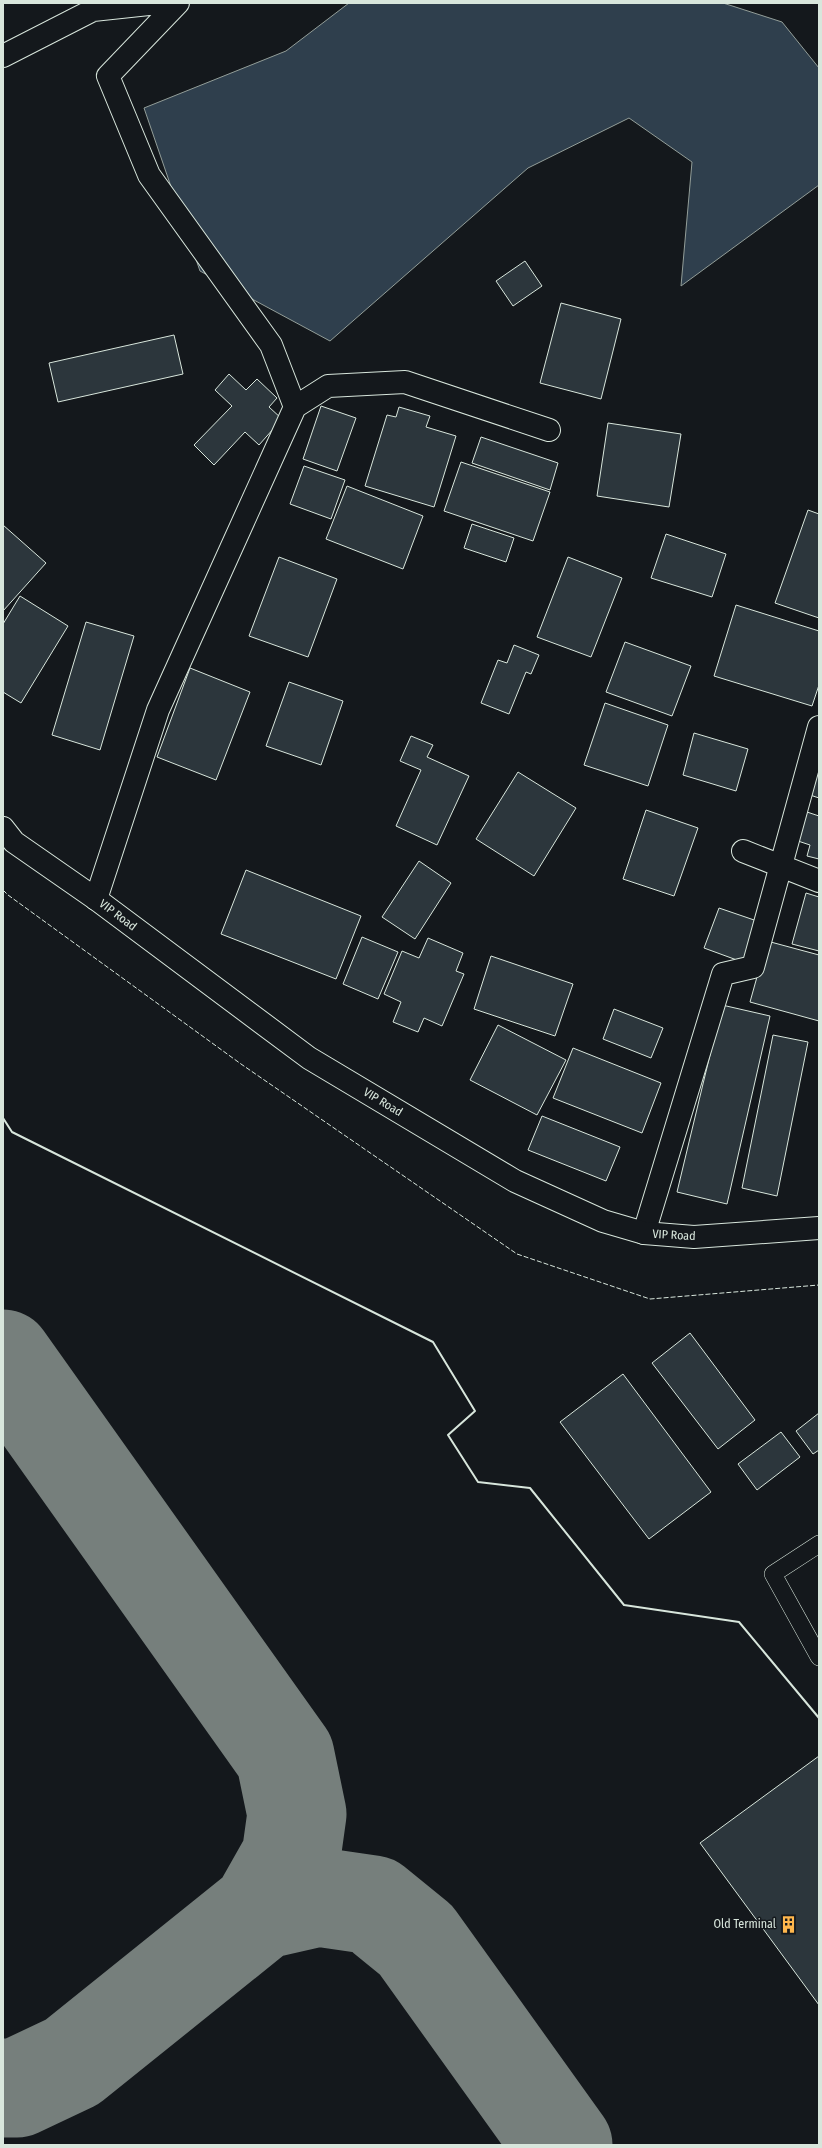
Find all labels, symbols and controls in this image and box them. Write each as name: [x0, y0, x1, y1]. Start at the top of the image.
street label: VIP Road: [97, 896, 139, 934]
street label: VIP Road: [361, 1085, 405, 1119]
street label: VIP Road: [652, 1227, 696, 1243]
building icon: Old Terminal: [779, 1914, 799, 1934]
place label: Old Terminal: [714, 1917, 776, 1931]

